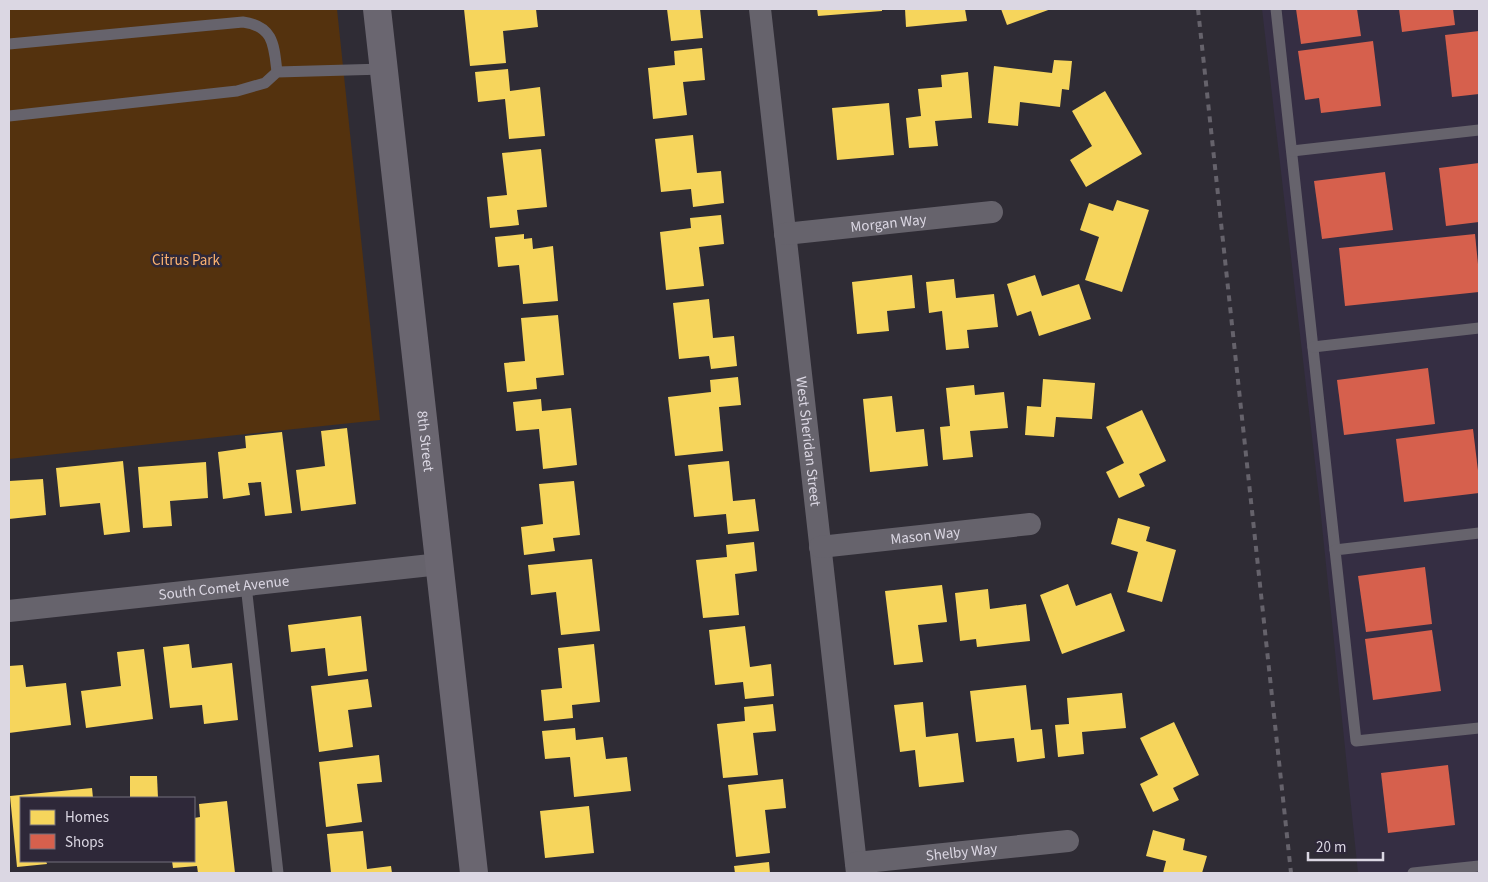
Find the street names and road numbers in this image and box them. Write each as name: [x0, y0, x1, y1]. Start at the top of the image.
street label: Morgan Way: [849, 209, 928, 238]
street label: West Sheridan Street: [790, 375, 826, 507]
street label: 8th Street: [411, 410, 439, 473]
street label: Mason Way: [889, 522, 961, 550]
street label: South Comet Avenue: [157, 571, 290, 606]
street label: Shelby Way: [925, 838, 998, 867]

